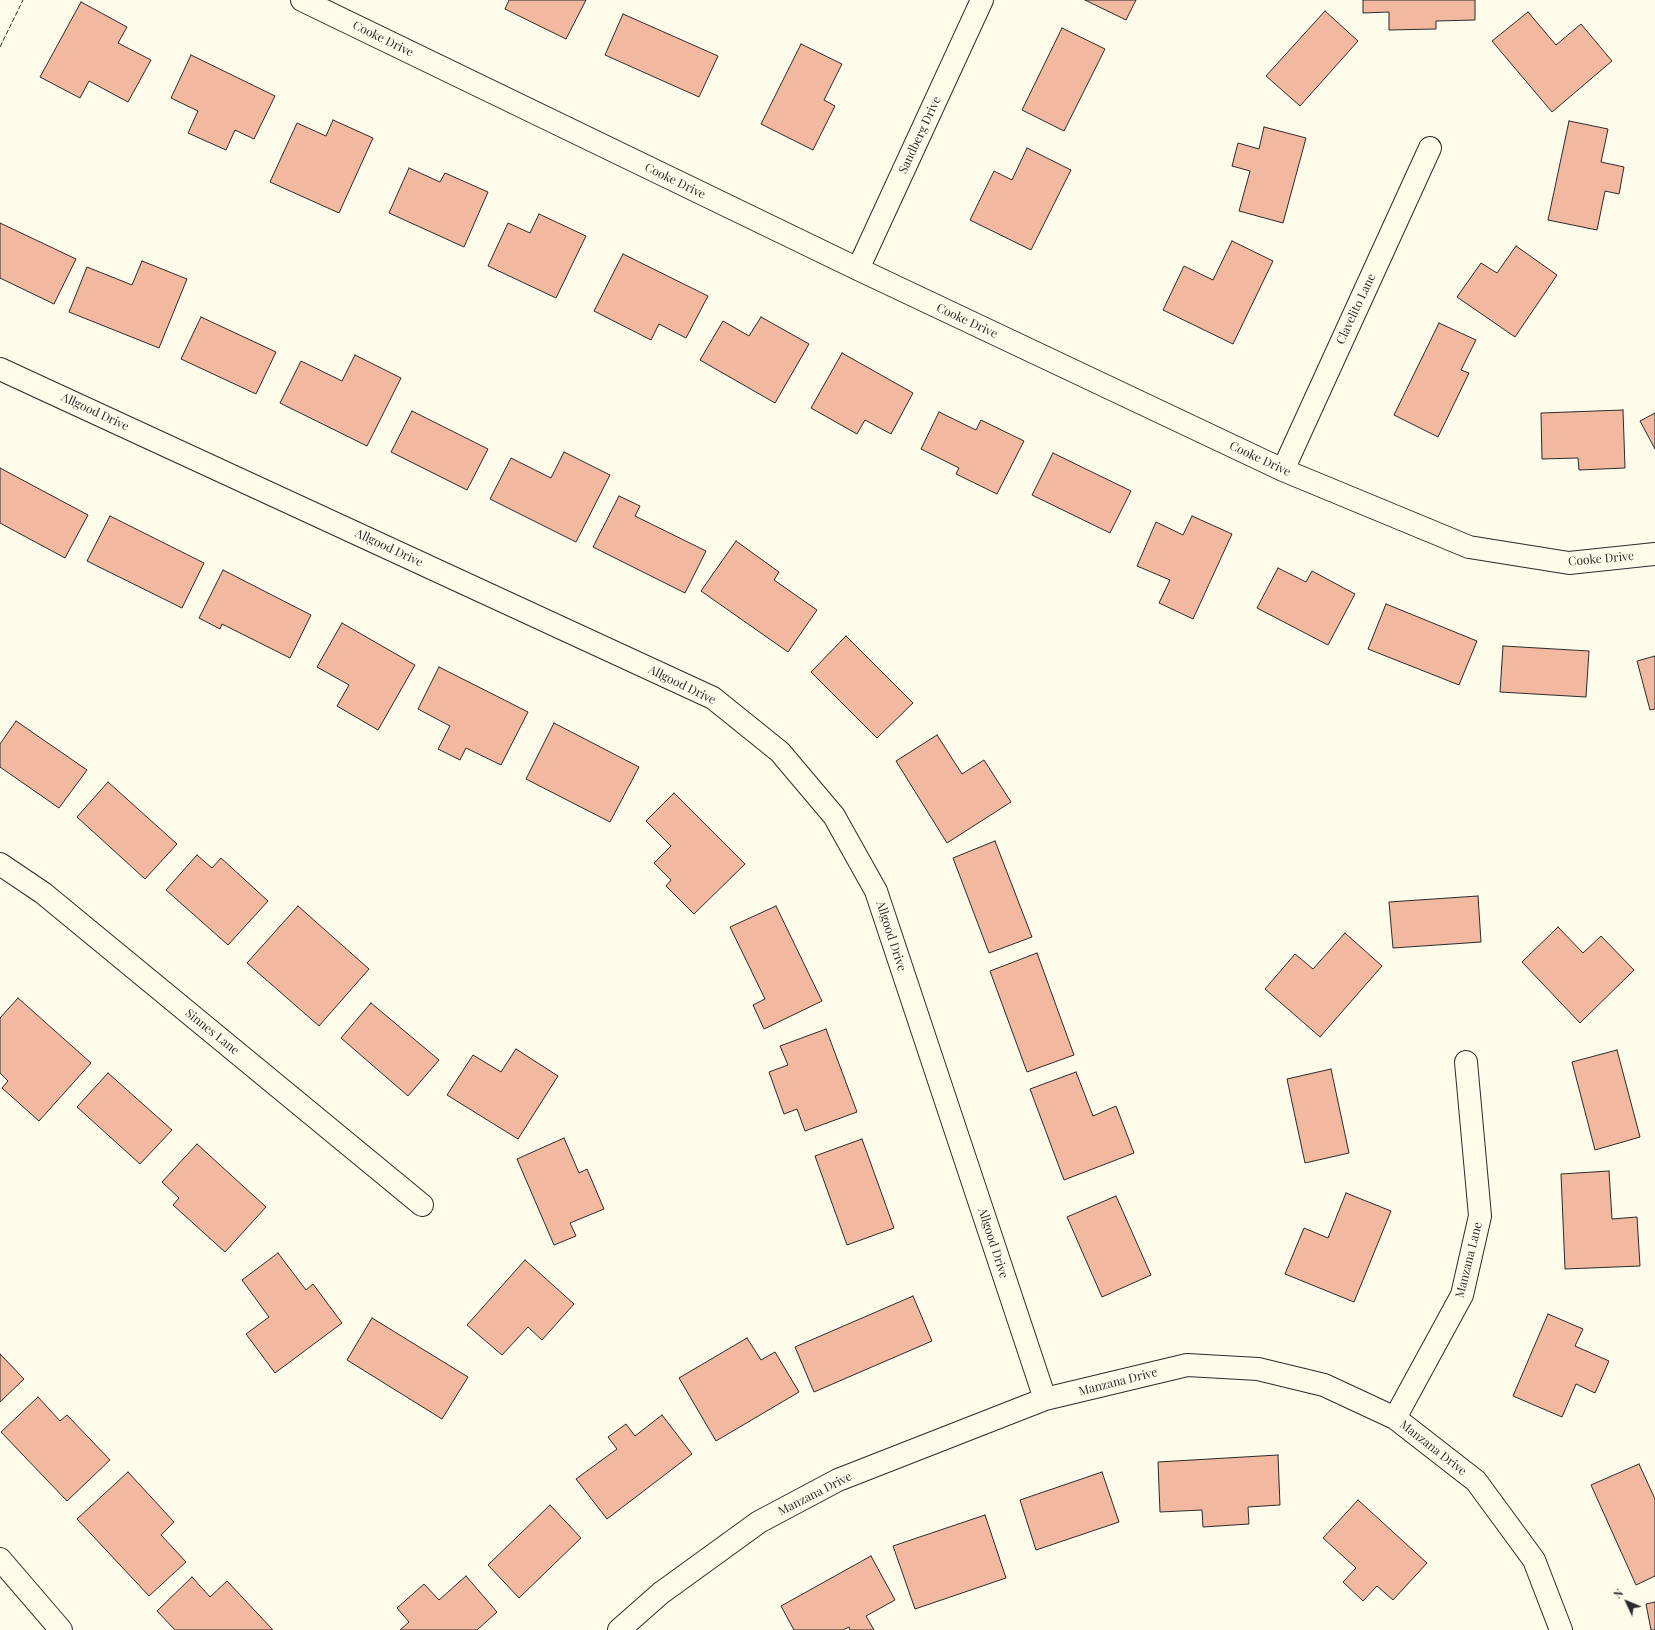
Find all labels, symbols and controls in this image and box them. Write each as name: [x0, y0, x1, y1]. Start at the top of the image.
street label: Cooke Drive: [350, 18, 416, 60]
street label: Sandberg Drive: [896, 94, 944, 176]
street label: Cooke Drive: [642, 160, 708, 202]
street label: Clavelito Lane: [1333, 271, 1379, 347]
street label: Cooke Drive: [934, 301, 1000, 341]
street label: Allgood Drive: [59, 390, 131, 434]
street label: Cooke Drive: [1227, 439, 1293, 479]
street label: Allgood Drive: [353, 526, 425, 570]
street label: Cooke Drive: [1568, 549, 1634, 569]
street label: Allgood Drive: [646, 663, 718, 707]
street label: Allgood Drive: [873, 899, 909, 973]
street label: Sinnes Lane: [182, 1006, 242, 1058]
street label: Allgood Drive: [975, 1206, 1011, 1280]
street label: Manzana Lane: [1453, 1221, 1485, 1299]
street label: Manzana Drive: [1077, 1365, 1159, 1399]
street label: Manzana Drive: [1397, 1417, 1469, 1479]
street label: Manzana Drive: [776, 1469, 854, 1519]
north arrow: [1607, 1582, 1647, 1622]
text: N: [1610, 1585, 1626, 1601]

